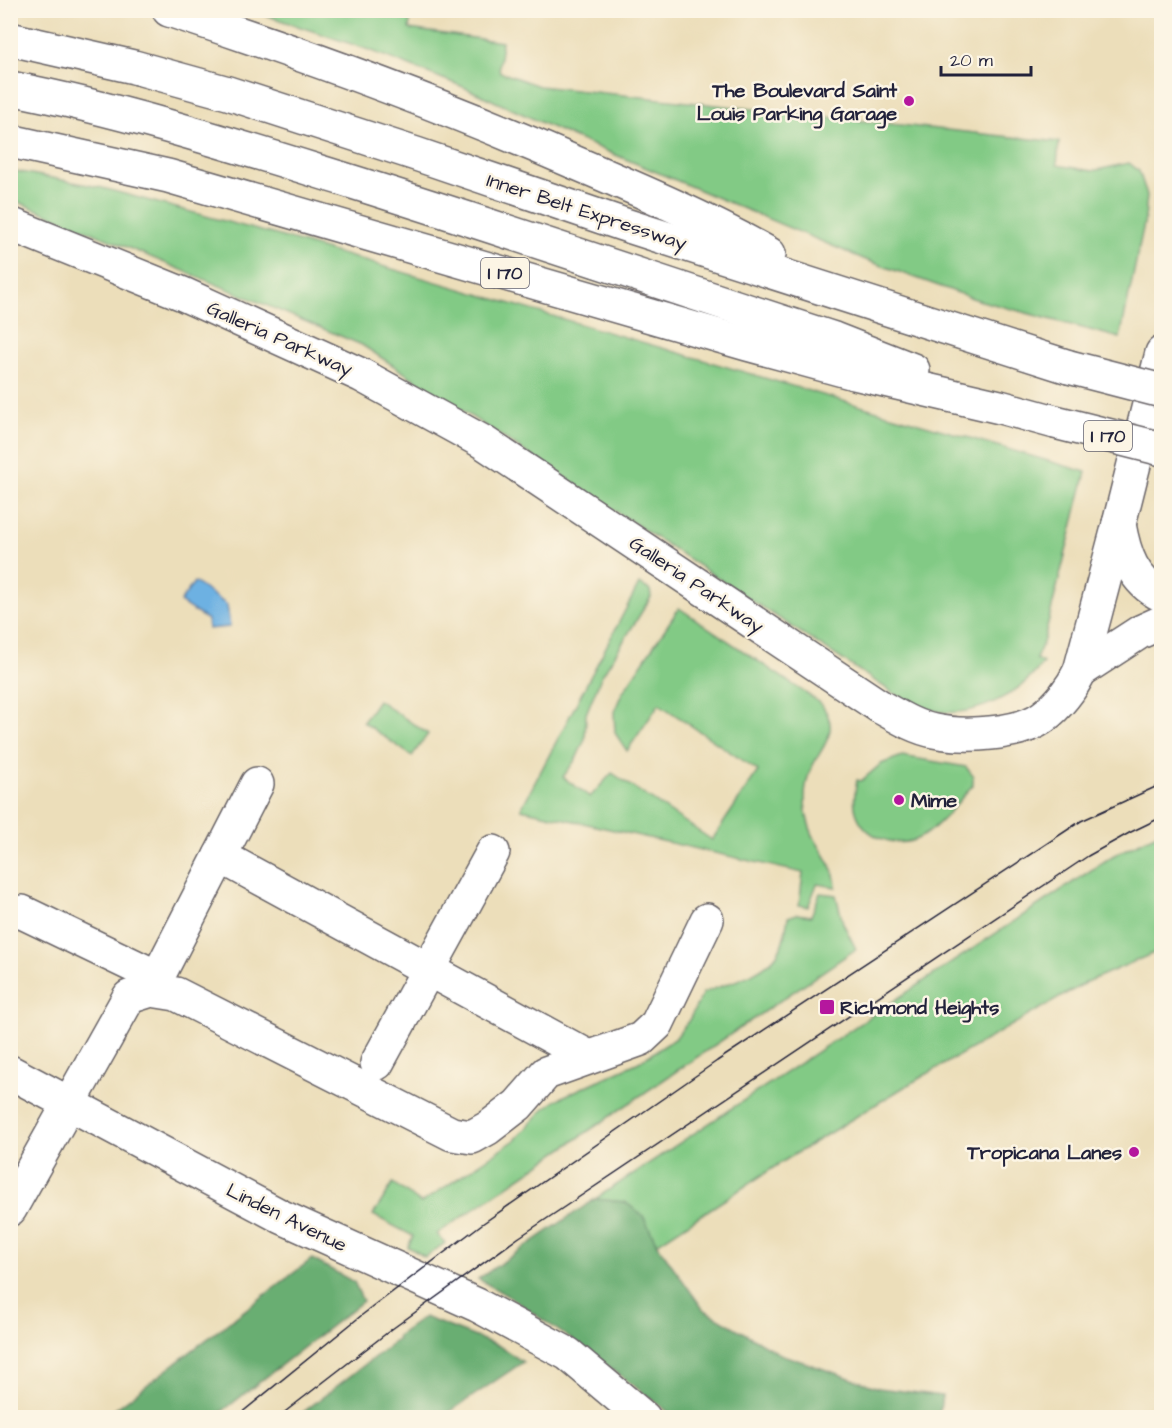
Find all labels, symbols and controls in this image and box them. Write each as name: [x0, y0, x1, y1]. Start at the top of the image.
scale bar: [941, 39, 1031, 77]
text: 20 m: [950, 48, 993, 73]
place label: The Boulevard Saint Louis Parking Garage: [697, 77, 898, 129]
marker: The Boulevard Saint Louis Parking Garage: [902, 94, 916, 108]
street label: Inner Belt Expressway: [483, 166, 690, 258]
road number: I 170: [481, 258, 529, 288]
street label: Galleria Parkway: [202, 294, 357, 385]
road number: I 170: [1084, 421, 1132, 451]
street label: Galleria Parkway: [623, 529, 769, 641]
place label: Mime: [911, 787, 957, 815]
marker: Mime: [892, 793, 906, 807]
place label: Richmond Heights: [840, 994, 999, 1023]
marker: Richmond Heights: [818, 998, 836, 1016]
place label: Tropicana Lanes: [966, 1139, 1122, 1167]
marker: Tropicana Lanes: [1127, 1145, 1141, 1159]
street label: Linden Avenue: [222, 1177, 352, 1259]

